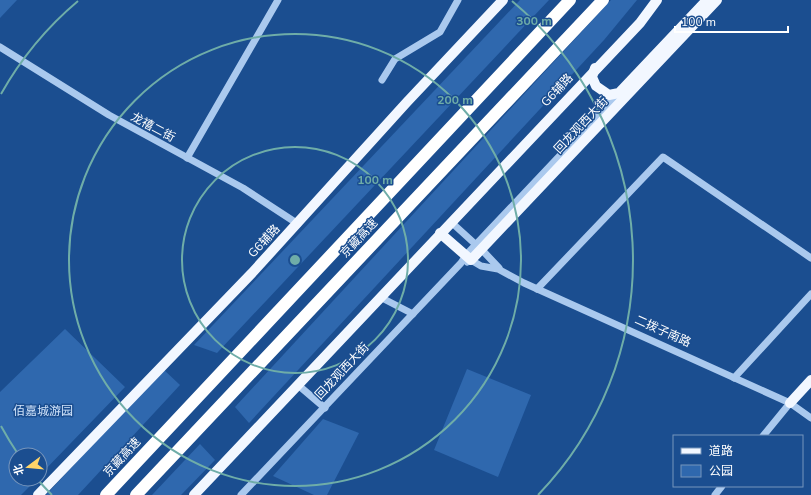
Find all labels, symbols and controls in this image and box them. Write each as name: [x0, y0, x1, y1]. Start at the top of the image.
scale bar: [675, 8, 788, 34]
text: 300 m: [516, 13, 552, 29]
text: 100 m: [681, 14, 716, 30]
street label: G6辅路: [538, 70, 576, 110]
text: 200 m: [437, 92, 473, 108]
street label: 回龙观西大街: [551, 93, 611, 157]
street label: 龙禧二街: [128, 109, 178, 145]
text: 100 m: [357, 172, 393, 188]
street label: 京藏高速: [337, 215, 381, 261]
street label: G6辅路: [245, 221, 283, 261]
centre of rings: [288, 253, 302, 267]
street label: 二拨子南路: [632, 311, 694, 351]
street label: 回龙观西大街: [312, 339, 372, 403]
park label: 佰嘉城游园: [13, 403, 73, 419]
street label: 京藏高速: [100, 434, 144, 480]
legend: [673, 435, 803, 487]
text: 道路: [709, 443, 733, 459]
north arrow: [8, 447, 48, 487]
text: 北: [10, 462, 28, 477]
text: 公园: [709, 463, 733, 479]

